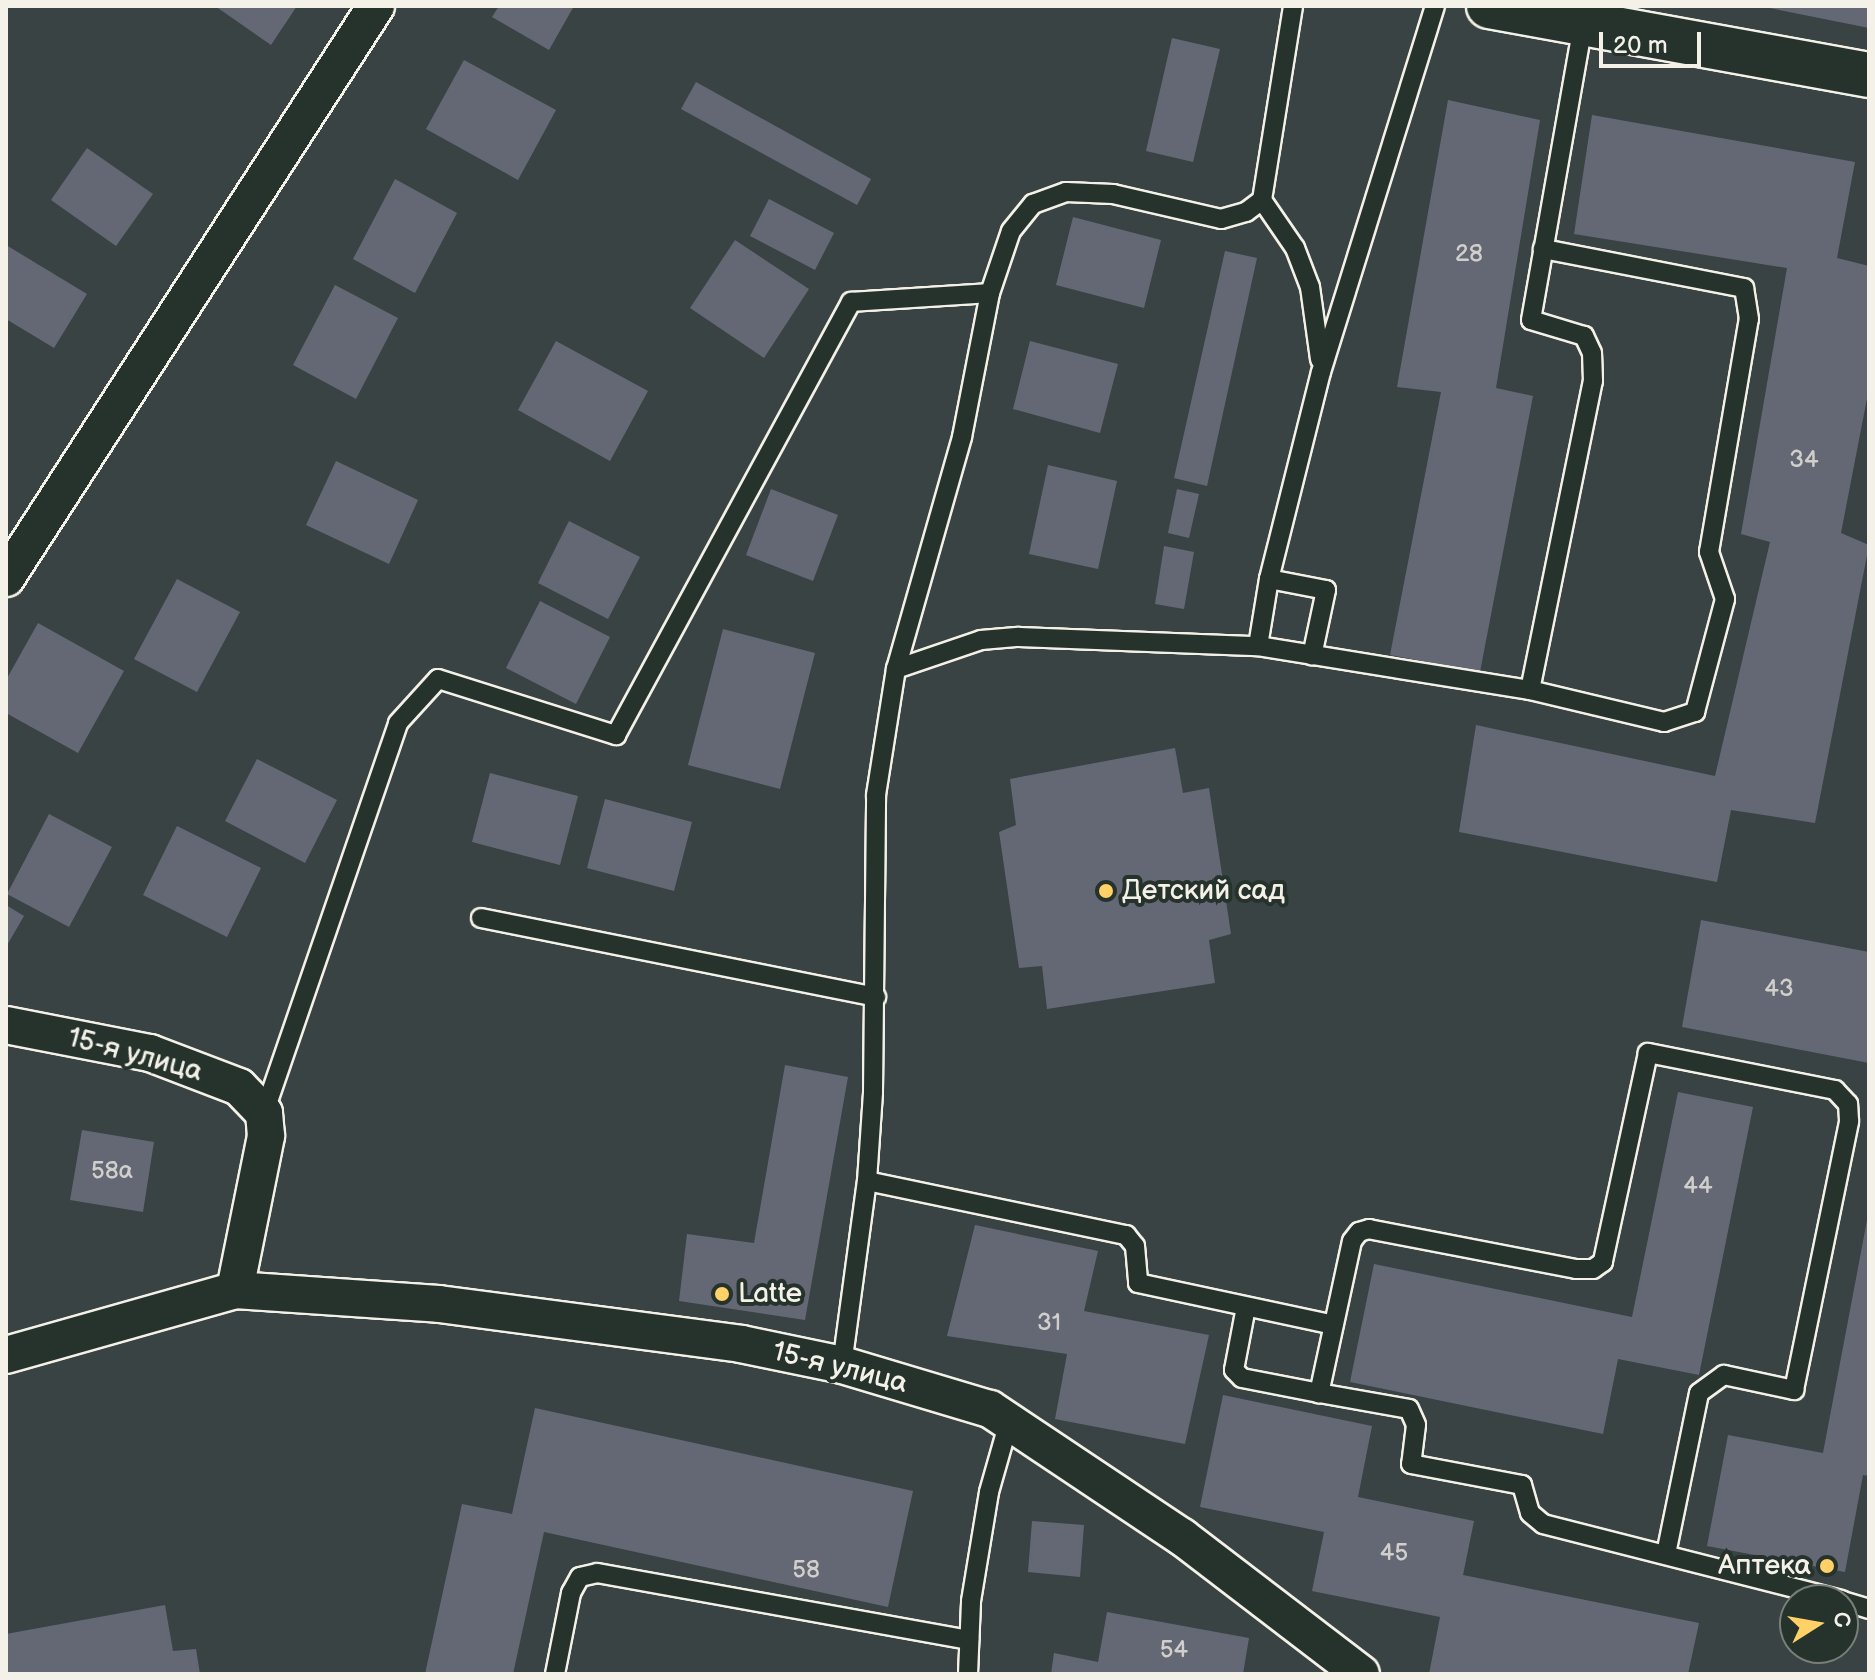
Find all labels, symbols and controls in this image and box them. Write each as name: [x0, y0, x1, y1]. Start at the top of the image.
scale bar: [1603, 16, 1705, 66]
text: 20 m: [1613, 31, 1668, 60]
house number: 28: [1455, 240, 1483, 268]
house number: 34: [1789, 446, 1819, 474]
place label: Детский сад: [1122, 874, 1285, 908]
marker: Детский сад: [1097, 882, 1115, 900]
house number: 43: [1764, 975, 1794, 1003]
street label: 15-я улица: [64, 1021, 206, 1089]
house number: 58а: [91, 1157, 133, 1185]
house number: 44: [1683, 1172, 1713, 1200]
place label: Latte: [738, 1277, 802, 1311]
marker: Latte: [713, 1285, 731, 1303]
house number: 31: [1037, 1309, 1061, 1337]
street label: 15-я улица: [769, 1335, 911, 1401]
house number: 45: [1380, 1539, 1408, 1567]
place label: Аптека: [1718, 1549, 1811, 1583]
house number: 58: [792, 1556, 820, 1584]
marker: Аптека: [1818, 1557, 1836, 1575]
north arrow: [1779, 1584, 1859, 1664]
text: С: [1826, 1610, 1856, 1630]
house number: 54: [1160, 1636, 1188, 1664]

